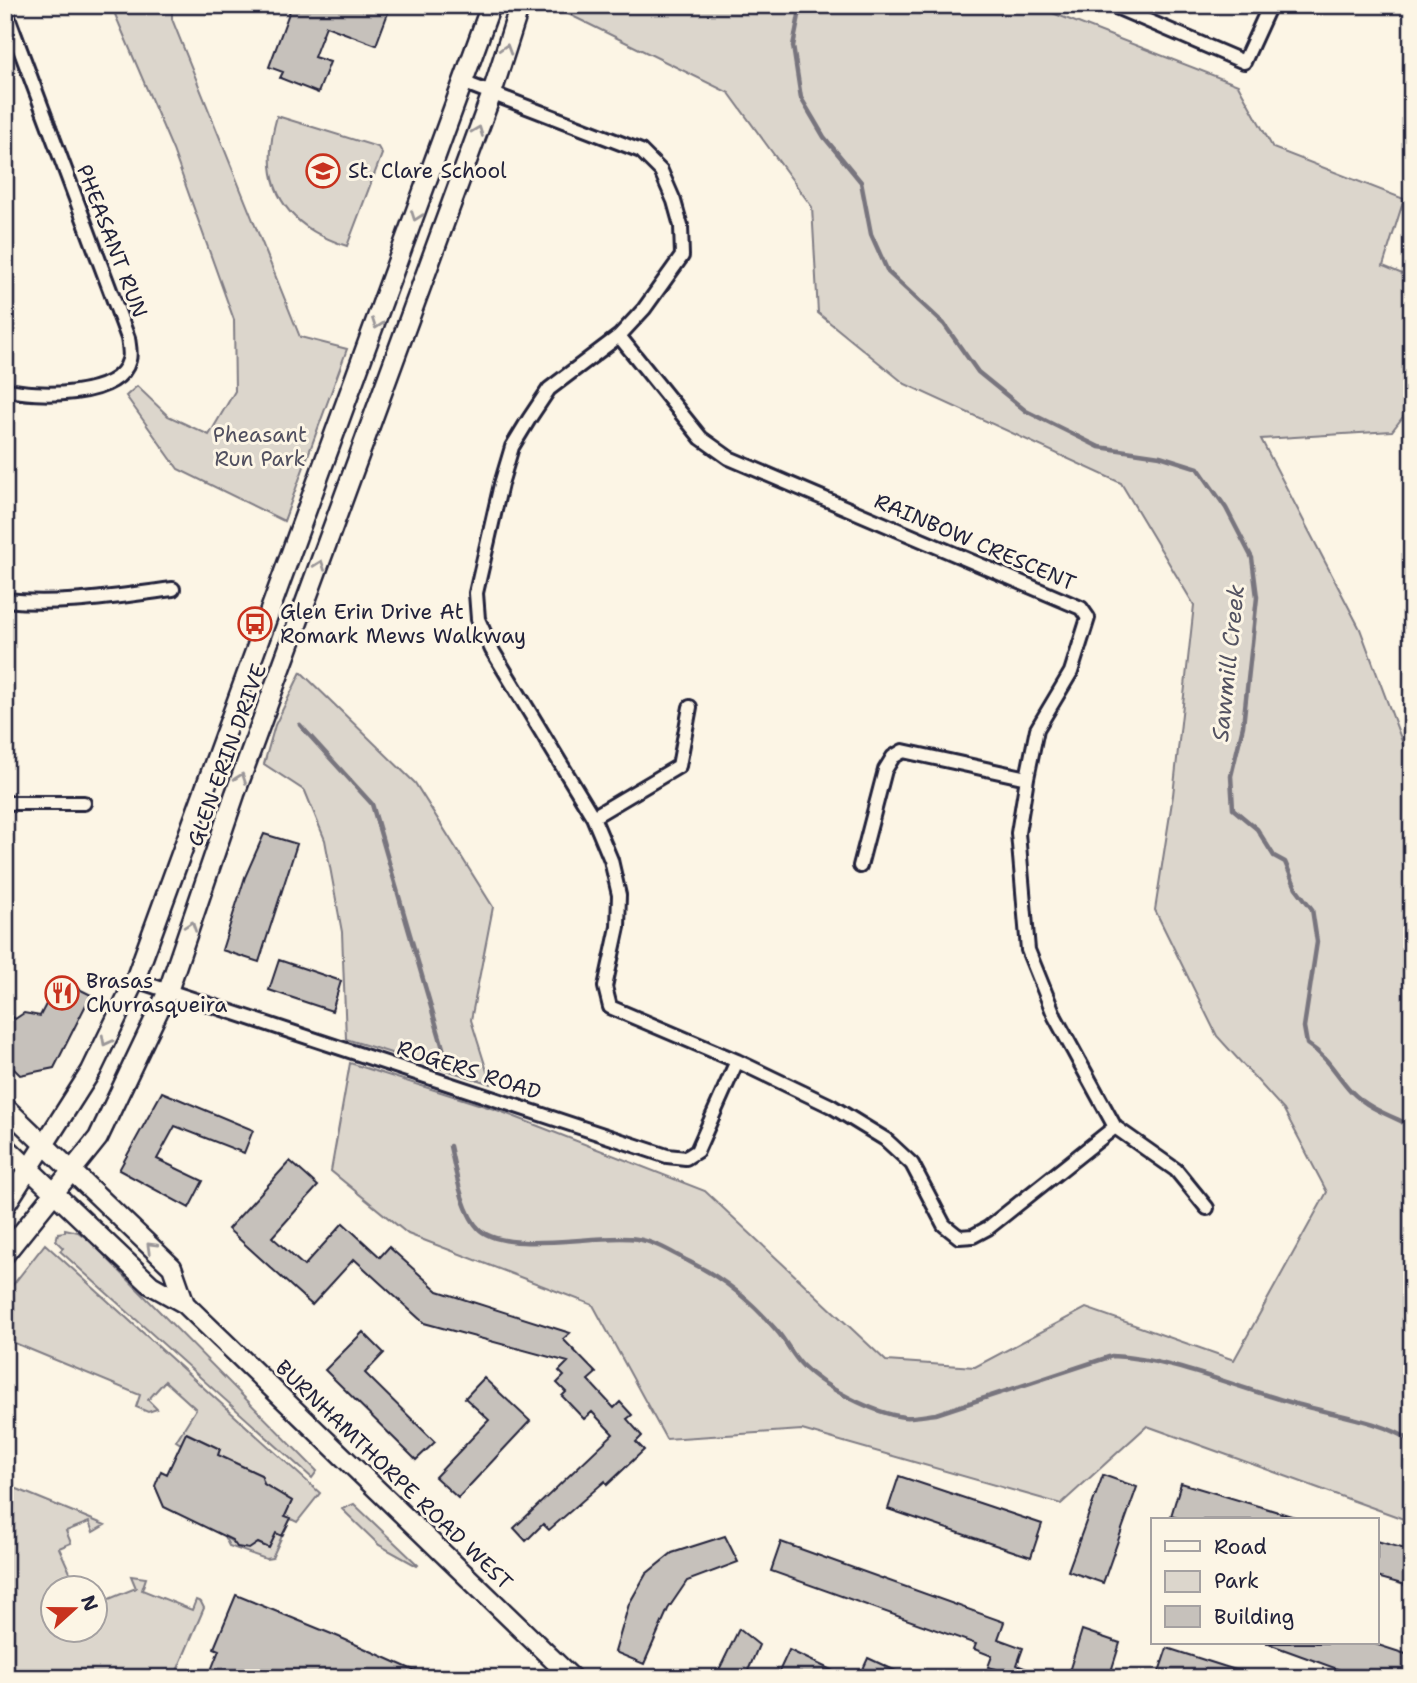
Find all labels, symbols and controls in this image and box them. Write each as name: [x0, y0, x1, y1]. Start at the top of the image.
one-way arrow: [498, 43, 513, 55]
one-way arrow: [469, 126, 483, 138]
school or university icon: St. Clare School: [304, 152, 342, 190]
place label: St. Clare School: [348, 157, 507, 185]
street label: PHEASANT RUN: [70, 160, 154, 322]
one-way arrow: [411, 209, 425, 221]
one-way arrow: [371, 318, 385, 330]
park label: Pheasant Run Park: [213, 421, 307, 473]
street label: RAINBOW CRESCENT: [870, 487, 1080, 597]
one-way arrow: [311, 559, 325, 571]
water label: Sawmill Creek: [1205, 583, 1251, 743]
place label: Glen Erin Drive At Romark Mews Walkway: [280, 598, 526, 650]
bus stop icon: Glen Erin Drive At Romark Mews Walkway: [236, 605, 274, 643]
street label: GLEN ERIN DRIVE: [181, 660, 273, 850]
one-way arrow: [233, 773, 247, 785]
one-way arrow: [183, 920, 197, 933]
place label: Brasas Churrasqueira: [86, 967, 227, 1019]
restaurant icon: Brasas Churrasqueira: [43, 974, 81, 1012]
one-way arrow: [101, 1034, 115, 1046]
street label: ROGERS ROAD: [393, 1034, 545, 1106]
one-way arrow: [146, 1242, 159, 1255]
street label: BURNHAMTHORPE ROAD WEST: [269, 1354, 519, 1596]
legend: [1151, 1518, 1378, 1644]
text: Road: [1214, 1533, 1267, 1561]
text: Park: [1214, 1567, 1259, 1595]
north arrow: [38, 1574, 108, 1644]
text: N: [75, 1592, 104, 1615]
text: Building: [1214, 1603, 1294, 1631]

